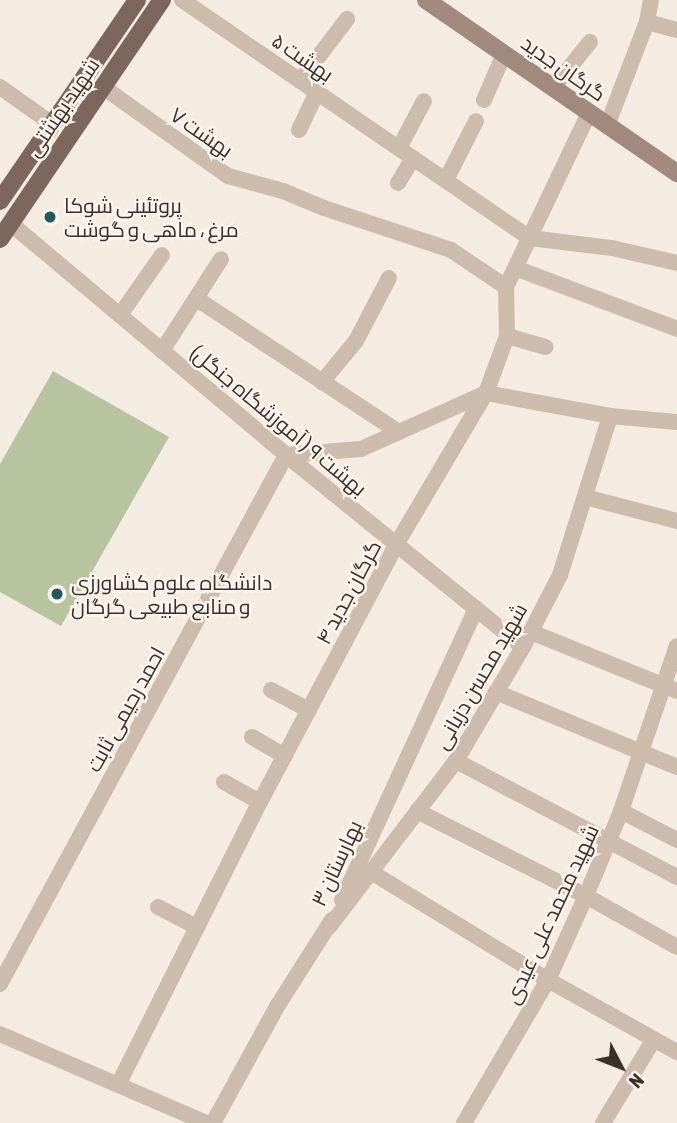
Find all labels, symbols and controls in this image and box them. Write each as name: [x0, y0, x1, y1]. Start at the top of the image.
street label: بهشت ۵: [267, 27, 339, 87]
street label: گرگان جدید: [517, 30, 611, 106]
street label: شهید بهشتی: [20, 53, 104, 161]
street label: بهشت ۷: [166, 101, 238, 163]
place label: پروتئینی شوکا مرغ‌ ، ماهی و گوشت: [64, 192, 239, 242]
marker: پروتئینی شوکا مرغ‌ ، ماهی و گوشت: [42, 209, 58, 225]
street label: بهشت ۹ ( آموزشگاه جنگل): [186, 339, 372, 501]
street label: گرگان جدید ۴: [310, 536, 386, 648]
place label: دانشگاه علوم کشاورزی و منابع طبیعی گرگان: [71, 569, 272, 619]
marker: دانشگاه علوم کشاورزی و منابع طبیعی گرگان: [49, 586, 65, 602]
street label: شهید محسن دزیانی: [428, 598, 532, 754]
street label: احمد رحیمی ثابت: [80, 642, 170, 776]
street label: بهارستان ۳: [305, 816, 367, 910]
street label: شهید محمد علی عیدی: [498, 820, 604, 1008]
north arrow: [586, 1032, 656, 1102]
text: N: [625, 1070, 649, 1093]

